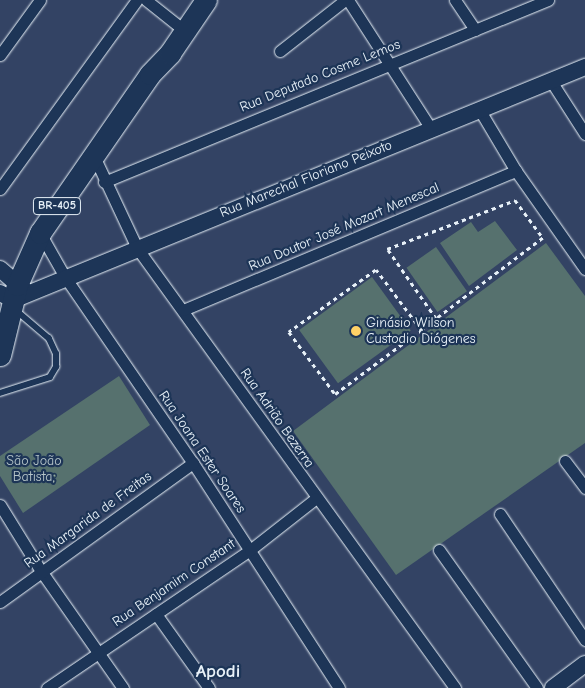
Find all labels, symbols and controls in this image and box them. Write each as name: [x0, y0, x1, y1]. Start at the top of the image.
street label: Rua Deputado Cosme Lemos: [237, 36, 403, 116]
street label: Rua Marechal Floriano Peixoto: [217, 137, 395, 221]
street label: Rua Doutor José Mozart Menescal: [246, 179, 442, 275]
road number: BR-405: [32, 197, 82, 216]
place label: Ginásio Wilson Custodio Diógenes: [366, 315, 476, 348]
marker: Ginásio Wilson Custodio Diógenes: [350, 325, 362, 337]
street label: Rua Adrião Bezerra: [236, 365, 318, 471]
street label: Rua Joana Ester Soares: [155, 388, 249, 516]
park label: São João Batista;: [6, 453, 62, 486]
street label: Rua Margarida de Freitas: [21, 468, 155, 572]
street label: Rua Benjamim Constant: [109, 536, 239, 630]
district label: Apodi: [196, 661, 240, 683]

